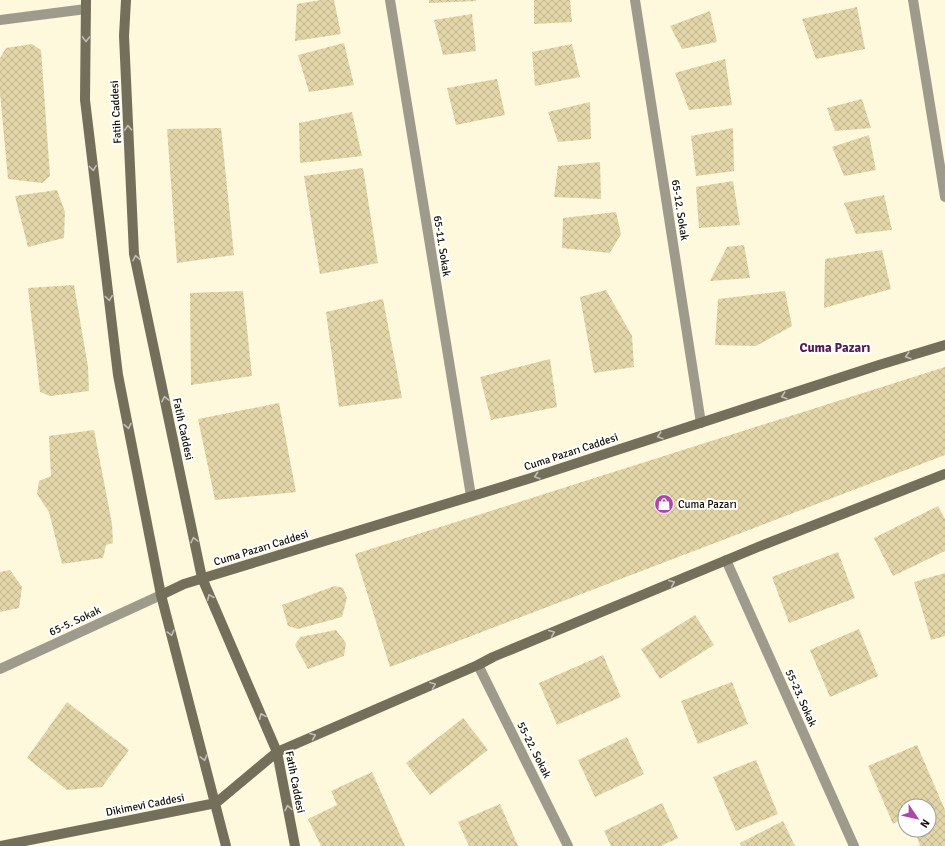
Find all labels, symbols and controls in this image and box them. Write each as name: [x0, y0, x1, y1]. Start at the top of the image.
one-way arrow: [82, 36, 90, 42]
street label: Fatih Caddesi: [108, 80, 124, 144]
one-way arrow: [124, 125, 133, 131]
one-way arrow: [89, 165, 98, 172]
street label: 65-12. Sokak: [669, 179, 691, 242]
street label: 65-11. Sokak: [431, 215, 453, 278]
one-way arrow: [132, 255, 140, 261]
one-way arrow: [104, 294, 113, 301]
district label: Cuma Pazarı: [800, 340, 871, 356]
one-way arrow: [904, 351, 911, 360]
one-way arrow: [780, 391, 787, 400]
one-way arrow: [161, 396, 169, 402]
street label: Fatih Caddesi: [170, 397, 196, 461]
one-way arrow: [124, 423, 132, 429]
street label: Cuma Pazarı Caddesi: [522, 431, 620, 473]
one-way arrow: [657, 431, 664, 440]
one-way arrow: [533, 471, 540, 480]
shop icon: Cuma Pazarı: [653, 493, 675, 515]
place label: Cuma Pazarı: [678, 498, 737, 511]
street label: Cuma Pazarı Caddesi: [212, 527, 310, 569]
one-way arrow: [191, 537, 199, 543]
one-way arrow: [667, 580, 675, 588]
one-way arrow: [207, 593, 215, 600]
street label: 65-5. Sokak: [47, 603, 103, 639]
one-way arrow: [166, 629, 175, 636]
one-way arrow: [547, 630, 555, 638]
street label: 55-23. Sokak: [783, 667, 820, 729]
one-way arrow: [428, 682, 436, 690]
one-way arrow: [259, 713, 267, 720]
street label: 55-22. Sokak: [514, 720, 554, 781]
one-way arrow: [310, 733, 317, 741]
street label: Fatih Caddesi: [283, 750, 307, 814]
one-way arrow: [199, 755, 208, 762]
street label: Dikimevi Caddesi: [104, 791, 186, 819]
north arrow: [897, 798, 937, 838]
one-way arrow: [284, 805, 293, 811]
text: N: [917, 817, 932, 830]

